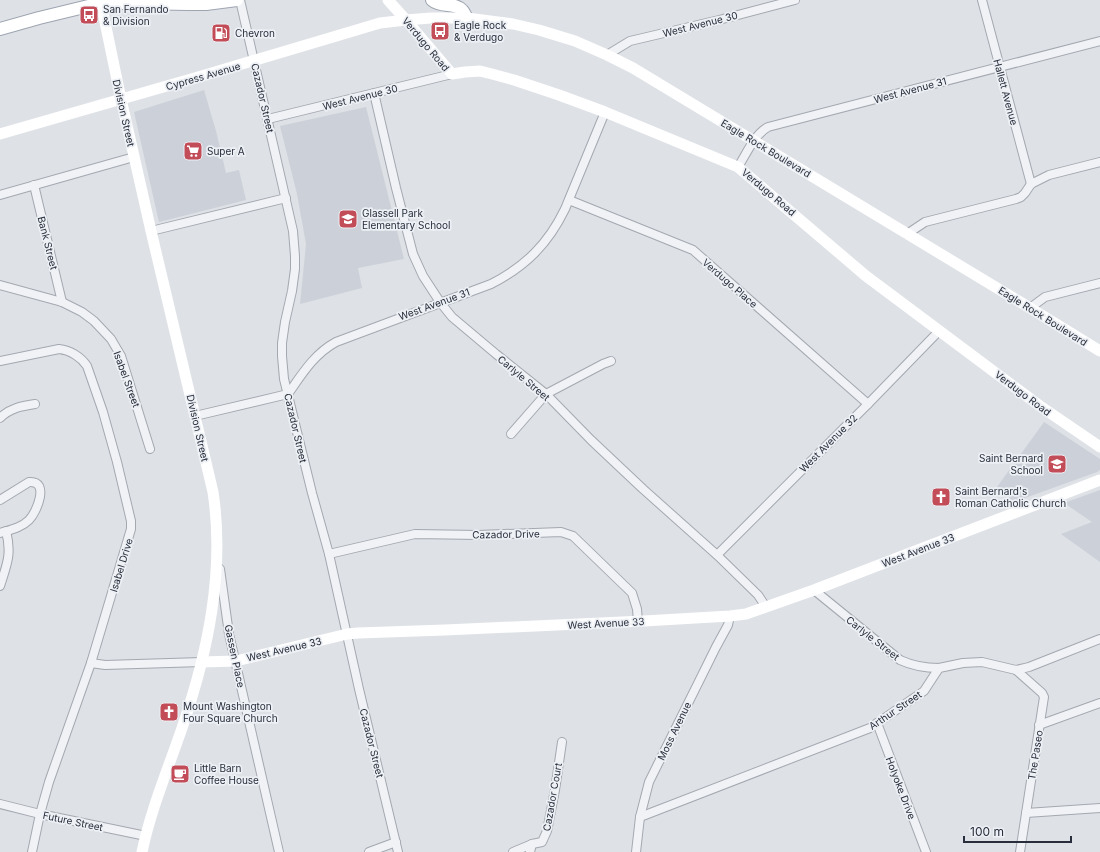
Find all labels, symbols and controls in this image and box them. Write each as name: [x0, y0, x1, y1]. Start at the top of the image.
place label: San Fernando & Division: [103, 3, 169, 27]
bus stop icon: San Fernando & Division: [78, 4, 100, 26]
street label: West Avenue 30: [661, 9, 739, 39]
street label: Verdugo Road: [400, 15, 452, 73]
place label: Eagle Rock & Verdugo: [454, 19, 507, 43]
bus stop icon: Eagle Rock & Verdugo: [429, 20, 451, 42]
fuel station icon: Chevron: [210, 22, 232, 44]
place label: Chevron: [235, 27, 275, 39]
street label: Hallett Avenue: [991, 58, 1021, 127]
street label: Cypress Avenue: [164, 60, 242, 92]
street label: Cazador Street: [249, 62, 277, 135]
street label: West Avenue 31: [872, 75, 948, 105]
street label: Division Street: [110, 78, 138, 148]
street label: West Avenue 30: [321, 82, 399, 112]
street label: Eagle Rock Boulevard: [719, 116, 813, 180]
supermarket icon: Super A: [182, 140, 204, 162]
place label: Super A: [207, 145, 245, 157]
street label: Verdugo Road: [740, 166, 798, 218]
place label: Glassell Park Elementary School: [362, 207, 451, 231]
school or university icon: Glassell Park Elementary School: [337, 208, 359, 230]
street label: Bank Street: [36, 215, 61, 272]
street label: Verdugo Place: [700, 256, 760, 310]
street label: Eagle Rock Boulevard: [996, 284, 1090, 348]
street label: West Avenue 31: [397, 286, 471, 322]
street label: Isabel Street: [111, 349, 143, 409]
street label: Carlyle Street: [496, 353, 553, 404]
street label: Verdugo Road: [993, 368, 1053, 418]
street label: Cazador Street: [282, 392, 310, 465]
street label: Division Street: [184, 393, 212, 463]
street label: West Avenue 32: [797, 412, 859, 474]
place label: Saint Bernard School: [979, 452, 1043, 476]
school or university icon: Saint Bernard School: [1046, 453, 1068, 475]
place label: Saint Bernard's Roman Catholic Church: [955, 485, 1066, 509]
church icon: Saint Bernard's Roman Catholic Church: [930, 486, 952, 508]
street label: Cazador Drive: [472, 527, 540, 541]
street label: West Avenue 33: [880, 531, 956, 569]
street label: Isabel Drive: [107, 537, 135, 593]
street label: Carlyle Street: [844, 613, 903, 663]
street label: West Avenue 33: [567, 615, 645, 631]
street label: Gassen Place: [222, 623, 248, 689]
street label: West Avenue 33: [245, 635, 323, 663]
street label: Arthur Street: [866, 688, 924, 732]
place label: Mount Washington Four Square Church: [183, 700, 278, 724]
street label: Moss Avenue: [655, 700, 693, 762]
church icon: Mount Washington Four Square Church: [158, 701, 180, 723]
street label: Cazador Street: [358, 707, 387, 780]
street label: The Paseo: [1025, 729, 1045, 781]
street label: Holyoke Drive: [884, 755, 918, 821]
street label: Cazador Court: [540, 761, 564, 832]
place label: Little Barn Coffee House: [194, 762, 259, 786]
cafe icon: Little Barn Coffee House: [169, 763, 191, 785]
street label: Future Street: [42, 809, 105, 833]
scale bar: [964, 818, 1071, 844]
text: 100 m: [970, 824, 1004, 839]

